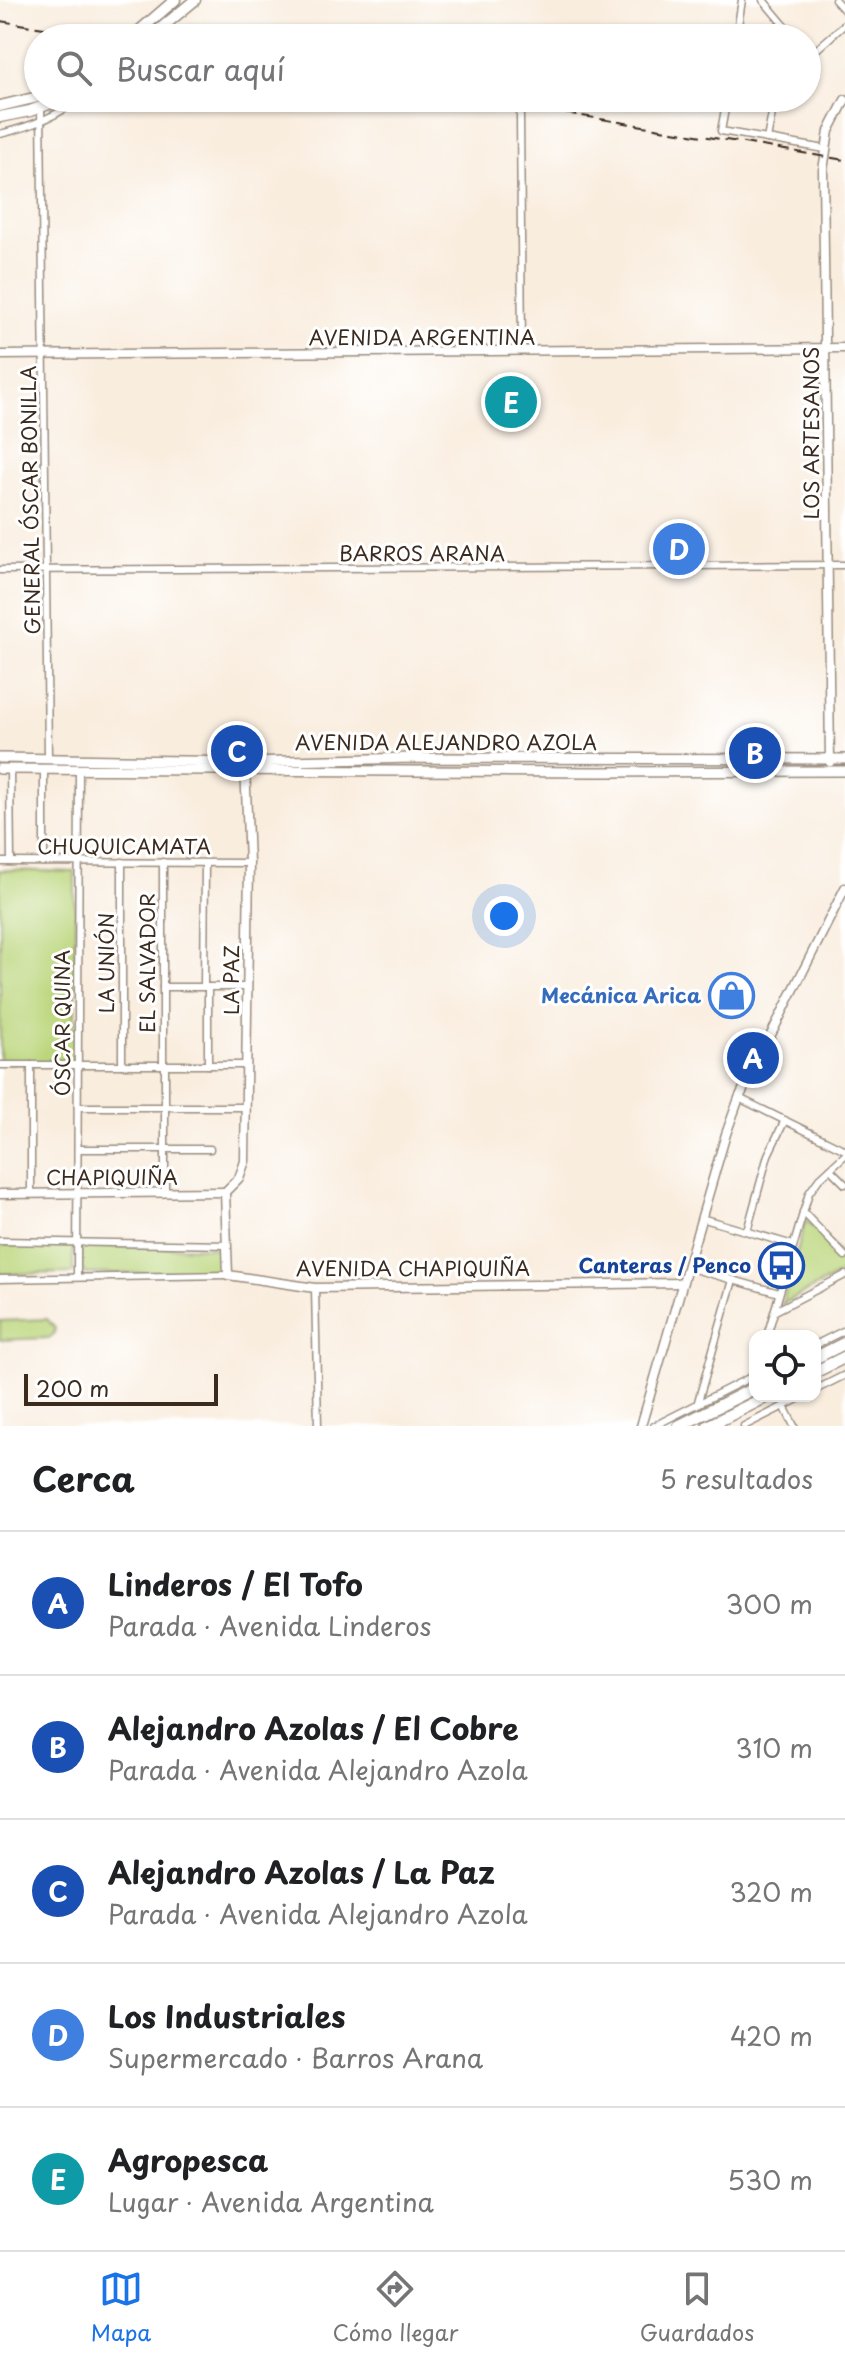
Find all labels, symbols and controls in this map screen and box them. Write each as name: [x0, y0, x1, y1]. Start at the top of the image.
search box: [24, 24, 821, 112]
icon: search: [52, 46, 96, 90]
text: Buscar aquí: [116, 46, 285, 91]
street label: AVENIDA ARGENTINA: [309, 322, 535, 352]
street label: LOS ARTESANOS: [796, 347, 826, 519]
street label: GENERAL ÓSCAR BONILLA: [13, 365, 47, 635]
pin: E: [485, 372, 537, 432]
pin: D: [653, 519, 705, 579]
street label: BARROS ARANA: [339, 538, 505, 568]
pin: C: [211, 721, 263, 781]
pin: B: [729, 723, 781, 783]
street label: AVENIDA ALEJANDRO AZOLA: [295, 727, 597, 757]
street label: CHUQUICAMATA: [37, 831, 211, 861]
street label: EL SALVADOR: [132, 893, 162, 1033]
your location: [484, 896, 524, 936]
street label: LA UNIÓN: [91, 913, 121, 1013]
street label: LA PAZ: [216, 945, 246, 1015]
street label: ÓSCAR QUINA: [47, 950, 77, 1096]
shop icon: Mecánica Arica: [708, 971, 756, 1019]
place label: Mecánica Arica: [541, 980, 701, 1010]
pin: A: [727, 1028, 779, 1088]
street label: CHAPIQUIÑA: [46, 1162, 178, 1192]
bus stop icon: Canteras / Penco: [758, 1241, 806, 1289]
place label: Canteras / Penco: [578, 1250, 751, 1280]
street label: AVENIDA CHAPIQUIÑA: [296, 1253, 530, 1283]
map controls: [749, 1330, 821, 1402]
button: locate: [749, 1330, 821, 1402]
scale bar: [24, 1370, 218, 1406]
text: 200 m: [36, 1371, 109, 1404]
text: Cerca: [32, 1452, 135, 1504]
text: 5 resultados: [660, 1459, 813, 1498]
text: Linderos / El Tofo: [108, 1561, 363, 1606]
text: A: [48, 1584, 68, 1623]
text: 300 m: [726, 1584, 813, 1623]
text: Parada · Avenida Linderos: [108, 1606, 431, 1645]
text: Alejandro Azolas / El Cobre: [108, 1705, 519, 1750]
text: B: [49, 1728, 67, 1767]
text: 310 m: [735, 1728, 813, 1767]
text: Parada · Avenida Alejandro Azola: [108, 1750, 528, 1789]
text: Alejandro Azolas / La Paz: [108, 1849, 495, 1894]
text: C: [48, 1872, 68, 1911]
text: 320 m: [729, 1872, 813, 1911]
text: Parada · Avenida Alejandro Azola: [108, 1894, 528, 1933]
text: Los Industriales: [108, 1993, 346, 2038]
text: D: [48, 2016, 68, 2055]
text: 420 m: [730, 2016, 813, 2055]
text: Supermercado · Barros Arana: [108, 2038, 483, 2077]
text: Agropesca: [108, 2137, 268, 2182]
text: E: [50, 2160, 66, 2199]
text: 530 m: [727, 2160, 813, 2199]
text: Lugar · Avenida Argentina: [108, 2182, 434, 2221]
tab: Mapa: [91, 2267, 151, 2348]
tab: Cómo llegar: [333, 2267, 458, 2348]
tab: Guardados: [640, 2267, 754, 2348]

